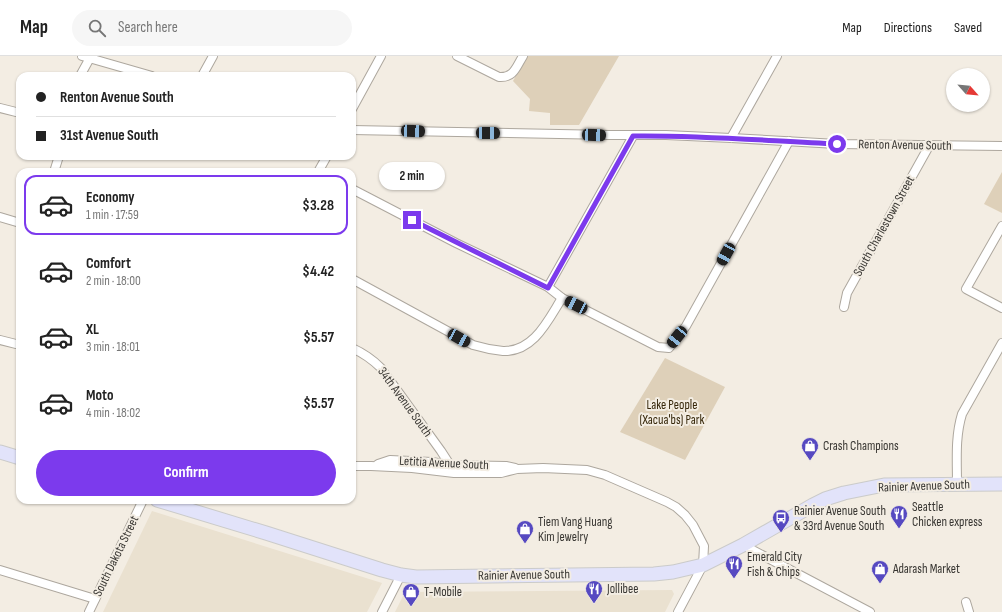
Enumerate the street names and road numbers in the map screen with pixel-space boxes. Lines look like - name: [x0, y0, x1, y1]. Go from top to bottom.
- street label: Renton Avenue South: [858, 136, 952, 154]
- street label: South Charlestown Street: [850, 173, 918, 279]
- street label: 34th Avenue South: [374, 364, 436, 440]
- street label: Letitia Avenue South: [399, 453, 489, 473]
- street label: Rainier Avenue South: [878, 476, 970, 496]
- street label: South Dakota Street: [90, 513, 142, 599]
- street label: Rainier Avenue South: [478, 566, 570, 584]

